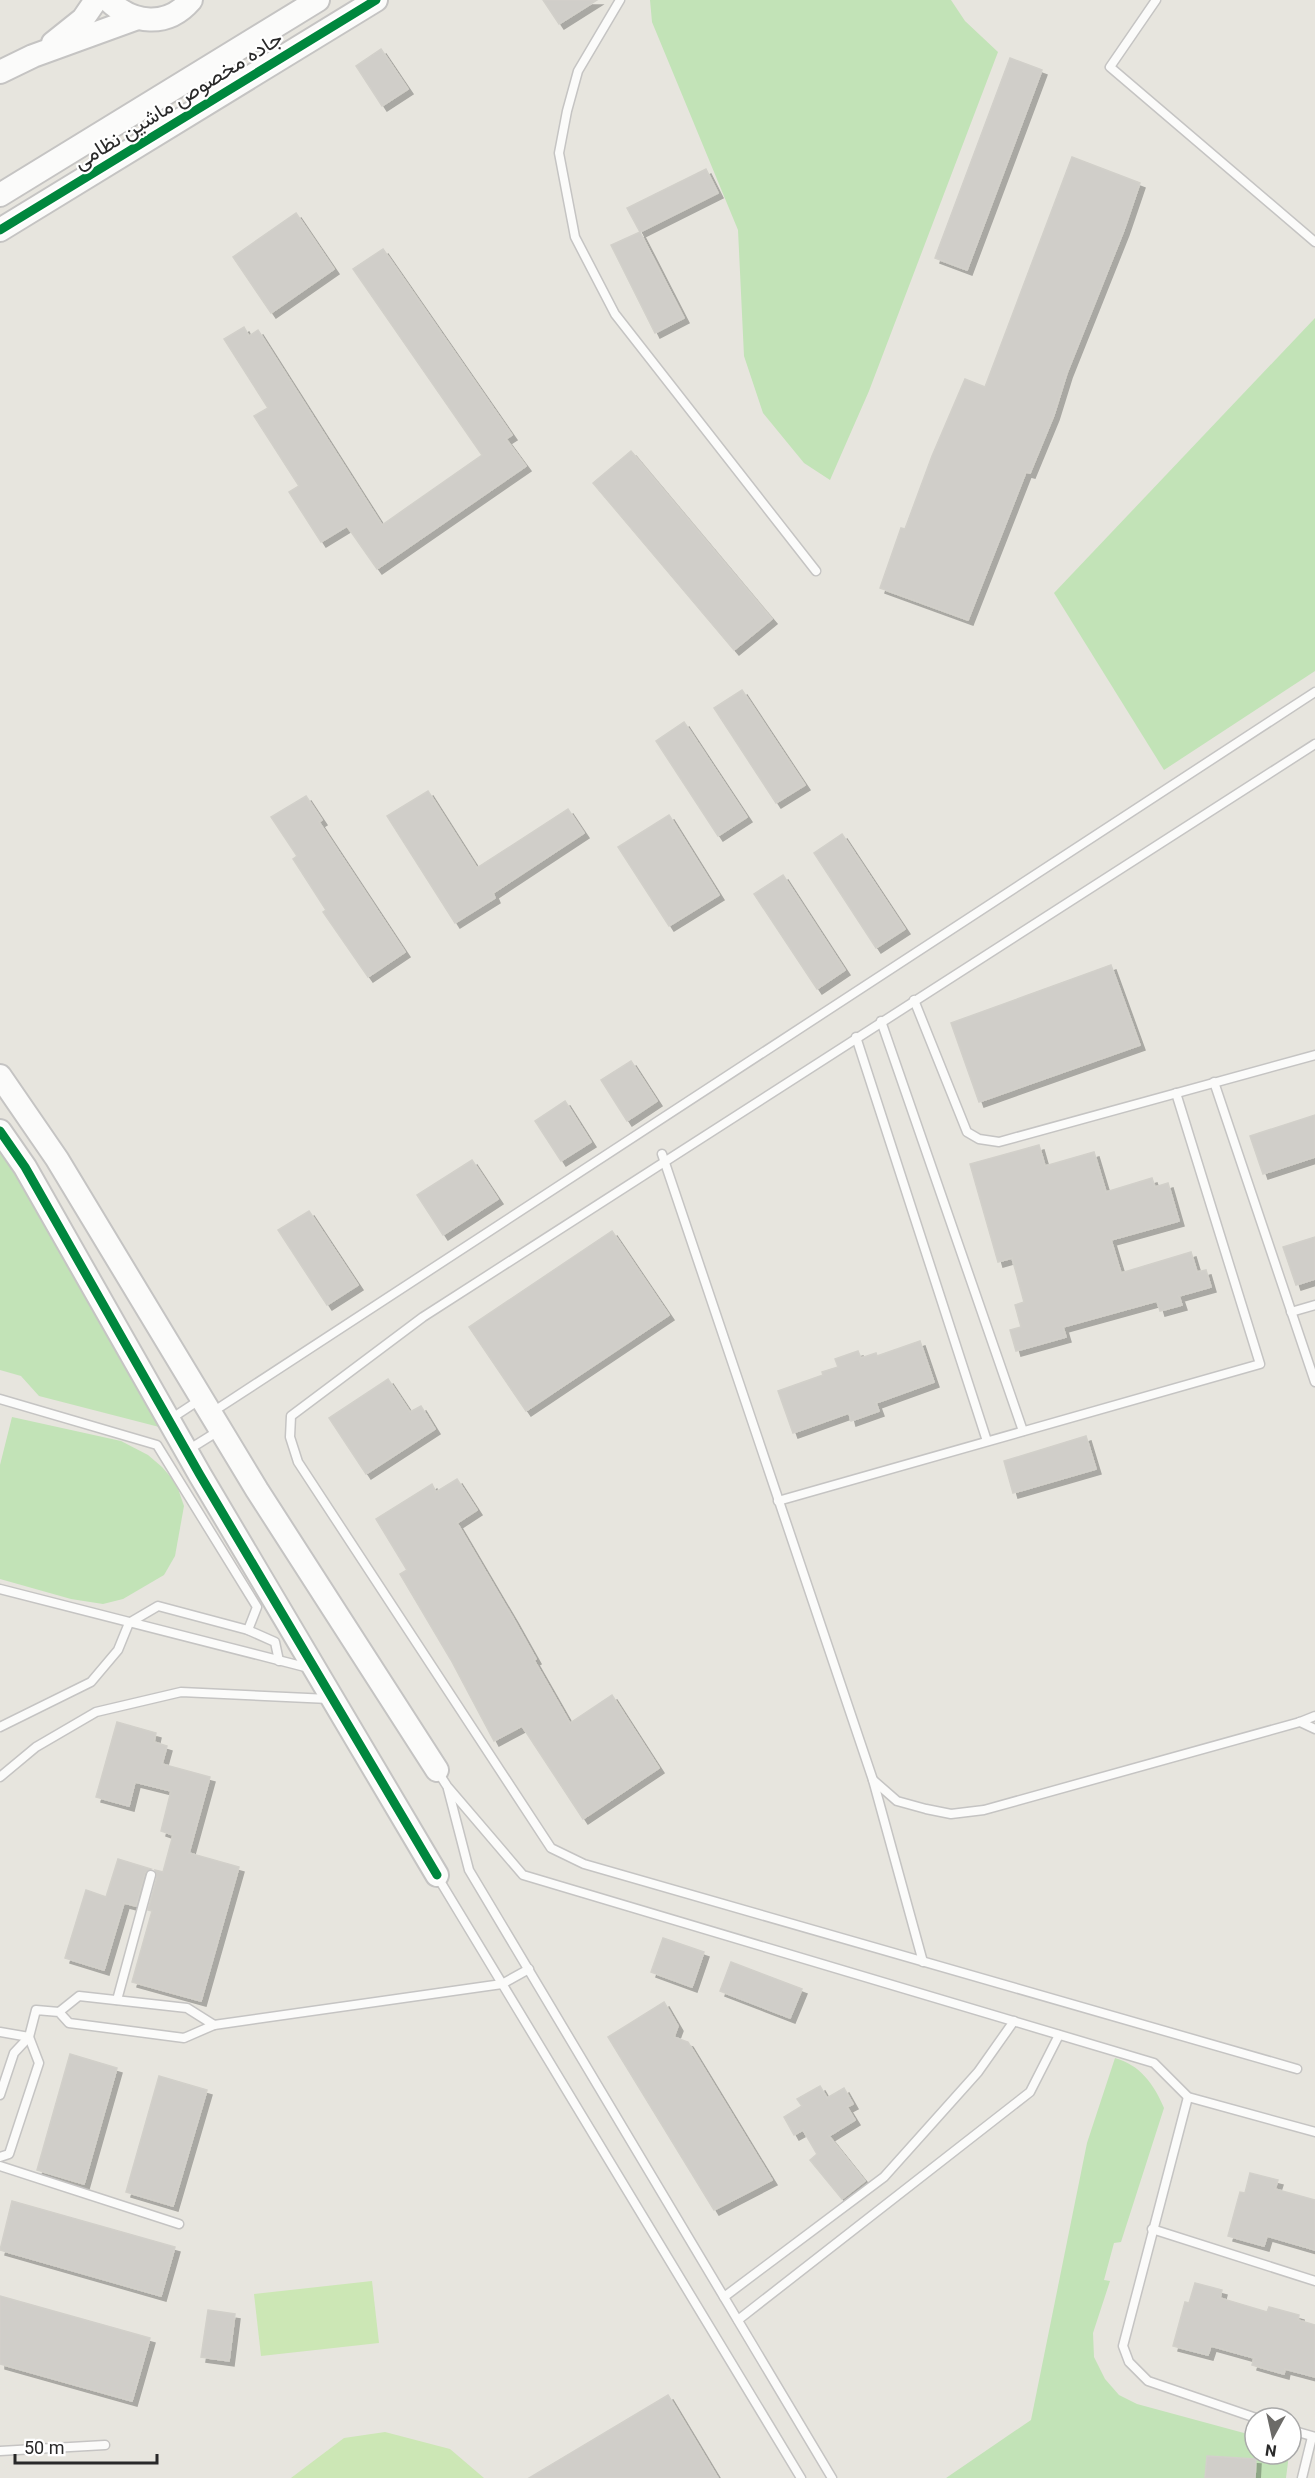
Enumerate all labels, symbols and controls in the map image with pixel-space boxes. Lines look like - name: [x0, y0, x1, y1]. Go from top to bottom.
- street label: جاده مخصوص ماشین نظامی: [69, 26, 287, 175]
- north arrow: [1243, 2406, 1303, 2466]
- scale bar: [15, 2427, 158, 2465]
- text: 50 m: [24, 2437, 64, 2458]
- text: N: [1264, 2440, 1278, 2461]

